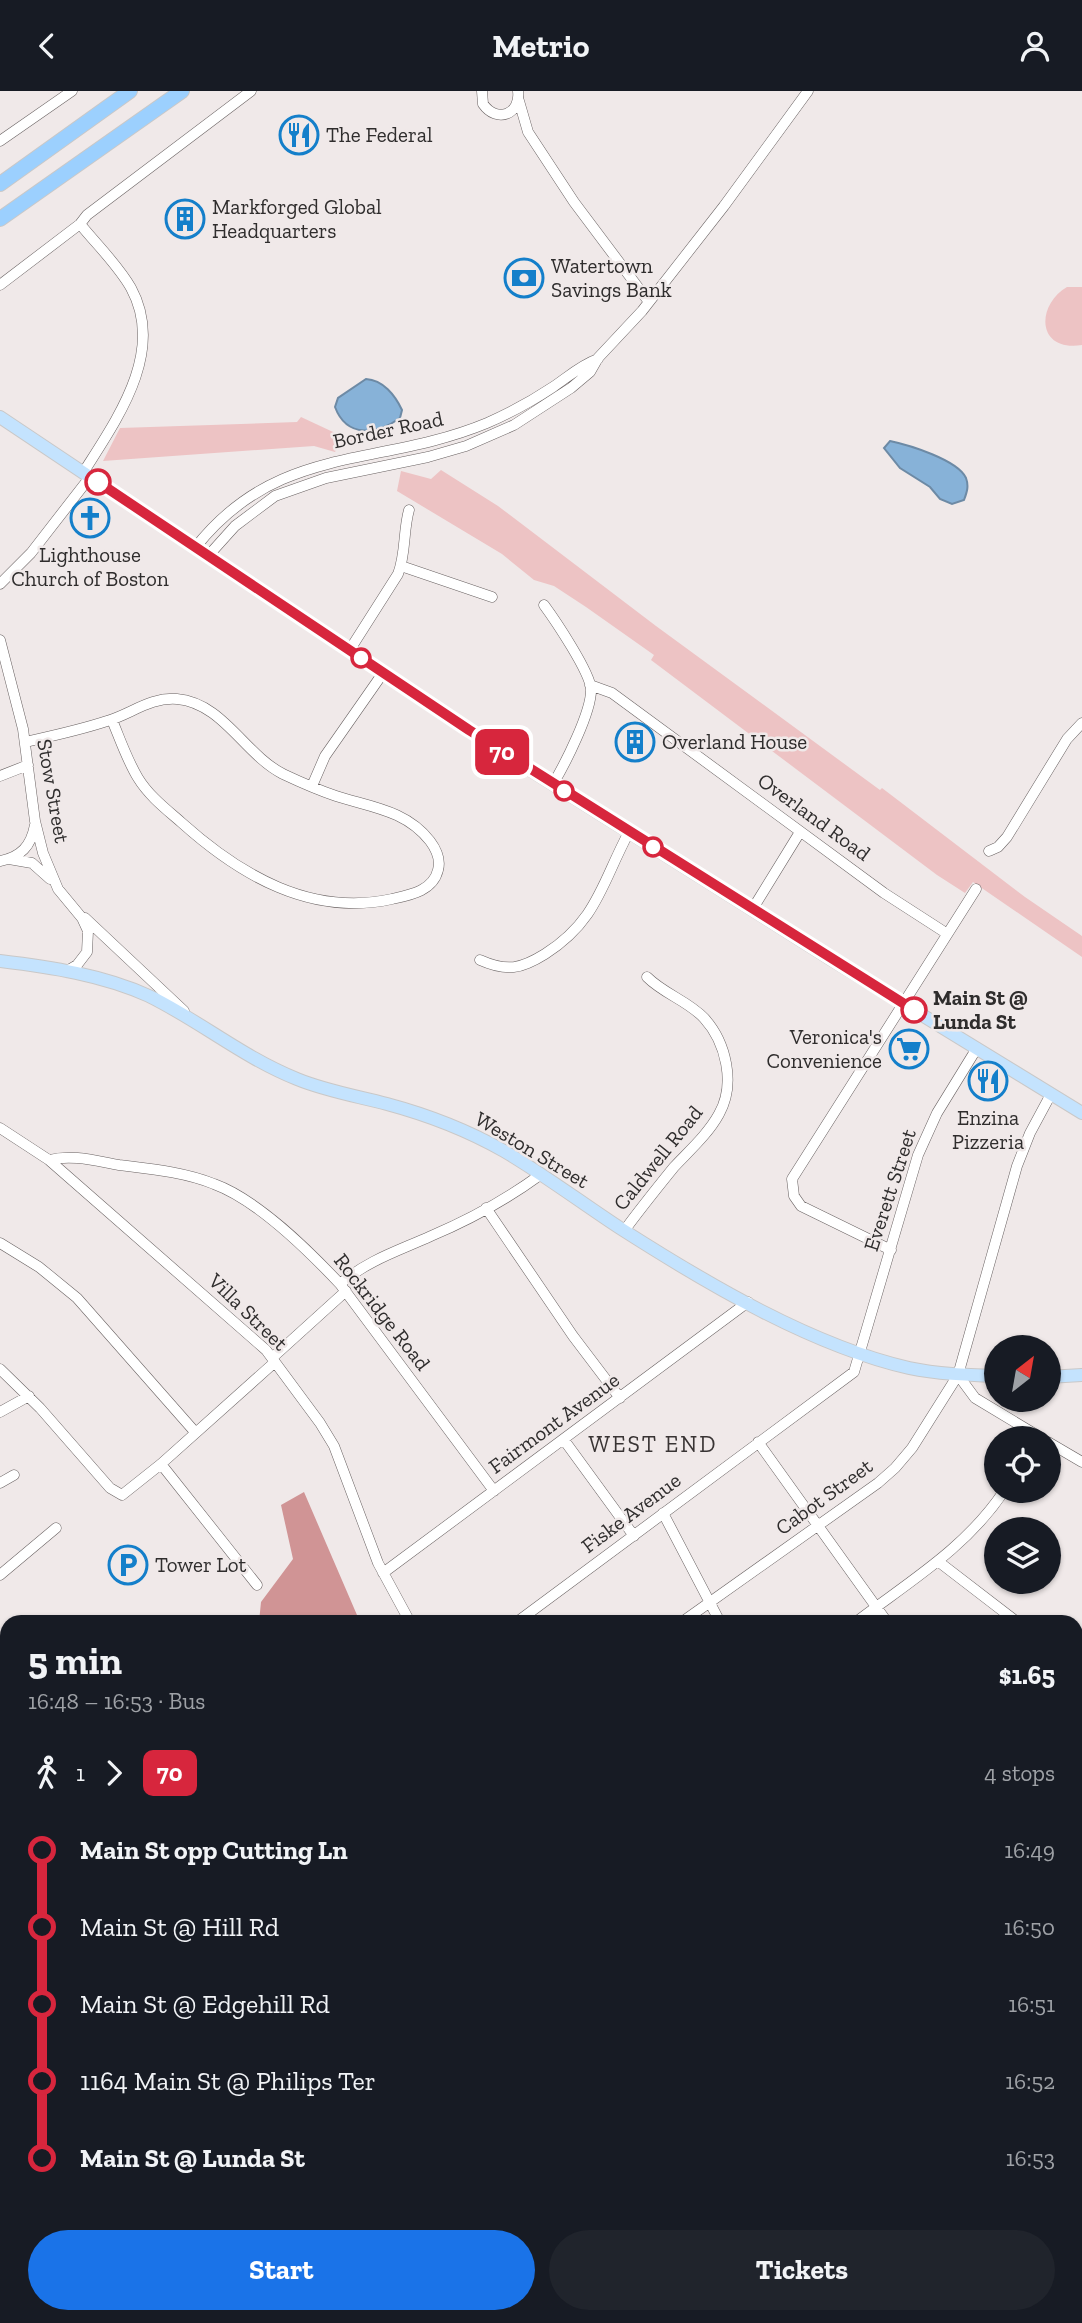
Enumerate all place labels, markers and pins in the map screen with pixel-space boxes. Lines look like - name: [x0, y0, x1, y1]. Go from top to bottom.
- restaurant icon: The Federal: [278, 114, 320, 156]
- place label: The Federal: [326, 122, 433, 147]
- place label: Markforged Global Headquarters: [212, 194, 382, 243]
- building icon: Markforged Global Headquarters: [164, 198, 206, 240]
- place label: Watertown Savings Bank: [551, 253, 672, 302]
- bank icon: Watertown Savings Bank: [503, 257, 545, 299]
- unlabelled marker: [85, 469, 111, 495]
- church icon: Lighthouse Church of Boston: [69, 497, 111, 539]
- place label: Lighthouse Church of Boston: [11, 542, 169, 591]
- unlabelled marker: [351, 648, 371, 668]
- building icon: Overland House: [614, 721, 656, 763]
- place label: Overland House: [662, 729, 807, 754]
- unlabelled marker: [554, 781, 574, 801]
- unlabelled marker: [643, 837, 663, 857]
- place label: Main St @ Lunda St: [933, 985, 1028, 1034]
- marker: Main St @ Lunda St: [901, 997, 927, 1023]
- place label: Veronica's Convenience: [767, 1024, 882, 1073]
- supermarket icon: Veronica's Convenience: [888, 1028, 930, 1070]
- restaurant icon: Enzina Pizzeria: [967, 1060, 1009, 1102]
- place label: Enzina Pizzeria: [952, 1105, 1024, 1154]
- parking icon: Tower Lot: [107, 1544, 149, 1586]
- place label: Tower Lot: [155, 1552, 246, 1577]

